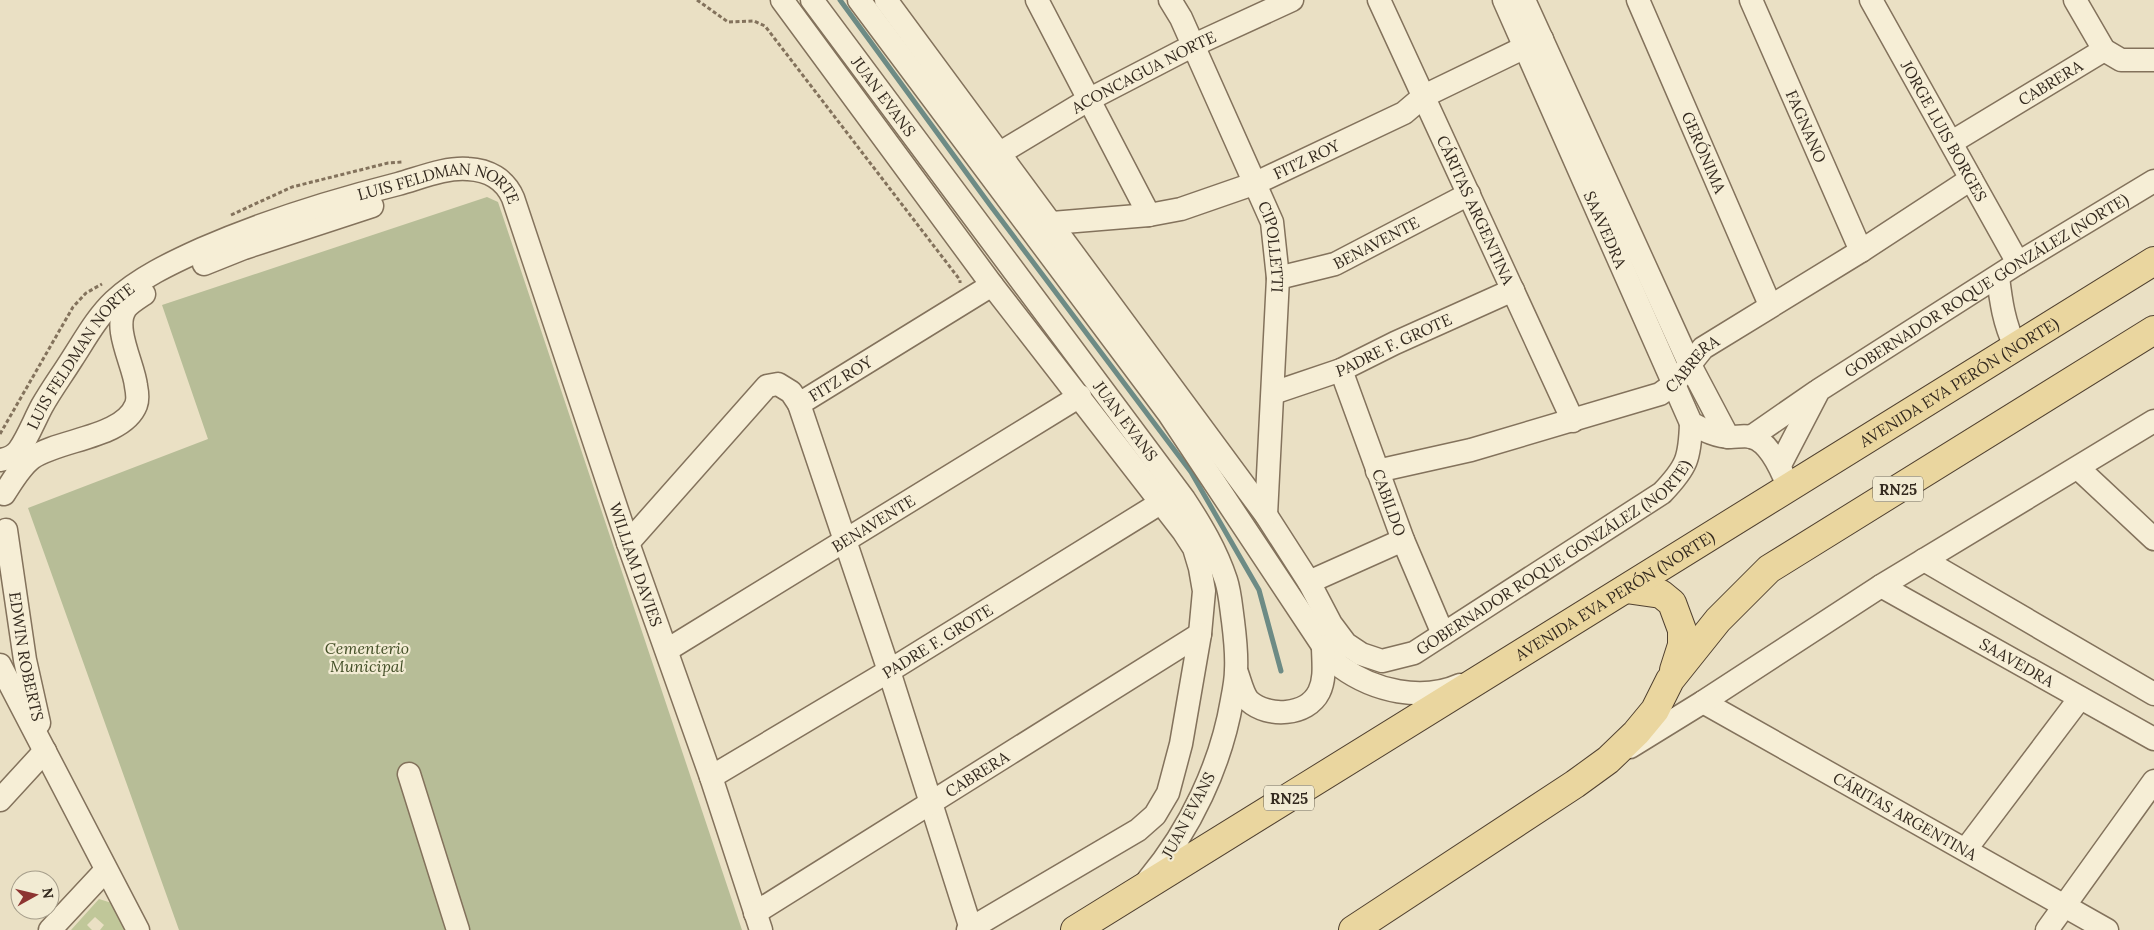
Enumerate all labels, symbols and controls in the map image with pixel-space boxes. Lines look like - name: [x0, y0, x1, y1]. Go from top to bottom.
- street label: ACONCAGUA NORTE: [1067, 26, 1219, 118]
- street label: JUAN EVANS: [847, 51, 920, 140]
- street label: CABRERA: [2015, 55, 2087, 110]
- street label: JORGE LUIS BORGES: [1896, 56, 1992, 205]
- street label: FAGNANO: [1782, 87, 1831, 166]
- street label: GERÓNIMA: [1677, 108, 1731, 197]
- street label: CÁRITAS ARGENTINA: [1433, 132, 1519, 288]
- street label: FITZ ROY: [1270, 135, 1344, 183]
- street label: LUIS FELDMAN NORTE: [355, 159, 524, 206]
- street label: SAAVEDRA: [1580, 188, 1632, 272]
- street label: GOBERNADOR ROQUE GONZÁLEZ (NORTE): [1840, 189, 2133, 381]
- street label: CIPOLLETTI: [1254, 198, 1288, 293]
- street label: BENAVENTE: [1330, 212, 1422, 273]
- street label: LUIS FELDMAN NORTE: [22, 278, 138, 433]
- street label: PADRE F. GROTE: [1333, 309, 1455, 381]
- street label: AVENIDA EVA PERÓN (NORTE): [1855, 313, 2063, 452]
- street label: CABRERA: [1661, 330, 1724, 397]
- street label: FITZ ROY: [805, 351, 876, 406]
- street label: JUAN EVANS: [1089, 376, 1162, 465]
- street label: GOBERNADOR ROQUE GONZÁLEZ (NORTE): [1412, 456, 1696, 659]
- street label: CABILDO: [1368, 466, 1411, 539]
- road number: RN25: [1873, 476, 1923, 502]
- street label: BENAVENTE: [828, 490, 919, 556]
- street label: WILLIAM DAVIES: [605, 500, 667, 629]
- street label: AVENIDA EVA PERÓN (NORTE): [1511, 526, 1719, 665]
- street label: EDWIN ROBERTS: [5, 590, 48, 723]
- street label: PADRE F. GROTE: [879, 599, 996, 683]
- street label: SAAVEDRA: [1976, 633, 2059, 692]
- park label: Cementerio Municipal: [325, 638, 409, 676]
- street label: CABRERA: [941, 746, 1014, 801]
- street label: JUAN EVANS: [1156, 768, 1219, 863]
- street label: CÁRITAS ARGENTINA: [1830, 768, 1981, 865]
- road number: RN25: [1264, 786, 1314, 810]
- north arrow: [10, 870, 60, 920]
- text: N: [38, 887, 58, 900]

